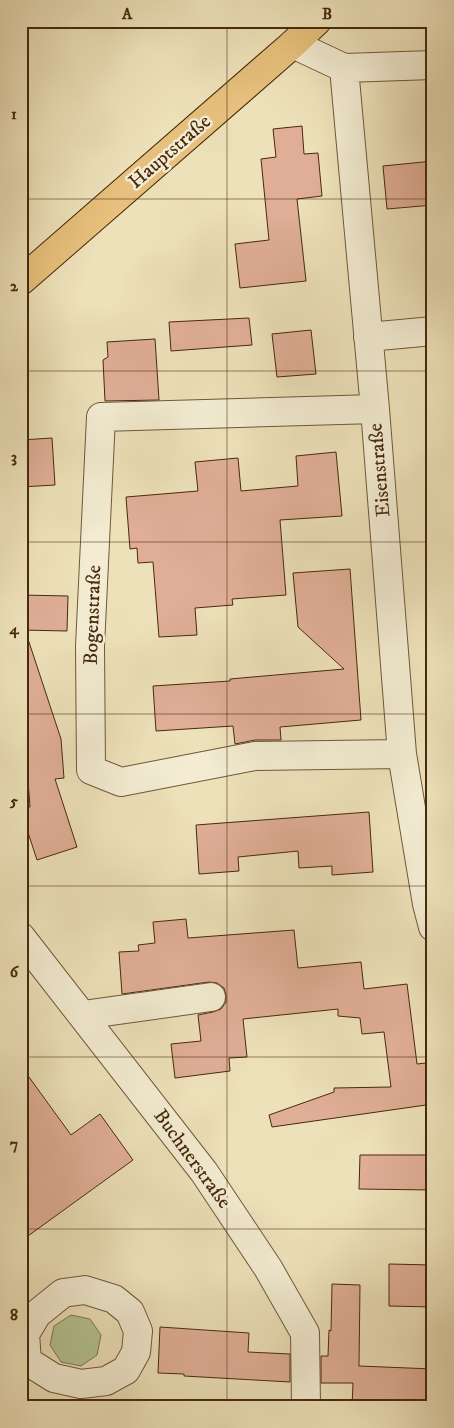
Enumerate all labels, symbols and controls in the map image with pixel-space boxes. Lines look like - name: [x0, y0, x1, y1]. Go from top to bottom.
- text: A: [121, 4, 133, 24]
- text: B: [322, 4, 332, 24]
- text: 1: [11, 104, 17, 124]
- street label: Hauptstraße: [124, 110, 216, 194]
- text: 2: [10, 276, 19, 296]
- street label: Eisenstraße: [363, 422, 397, 518]
- text: 3: [11, 447, 17, 467]
- street label: Bogenstraße: [79, 564, 107, 666]
- text: 4: [8, 619, 19, 639]
- text: 5: [9, 791, 18, 811]
- text: 6: [10, 962, 20, 982]
- street label: Buchnerstraße: [148, 1104, 236, 1214]
- text: 7: [10, 1134, 18, 1154]
- text: 8: [10, 1305, 18, 1325]

